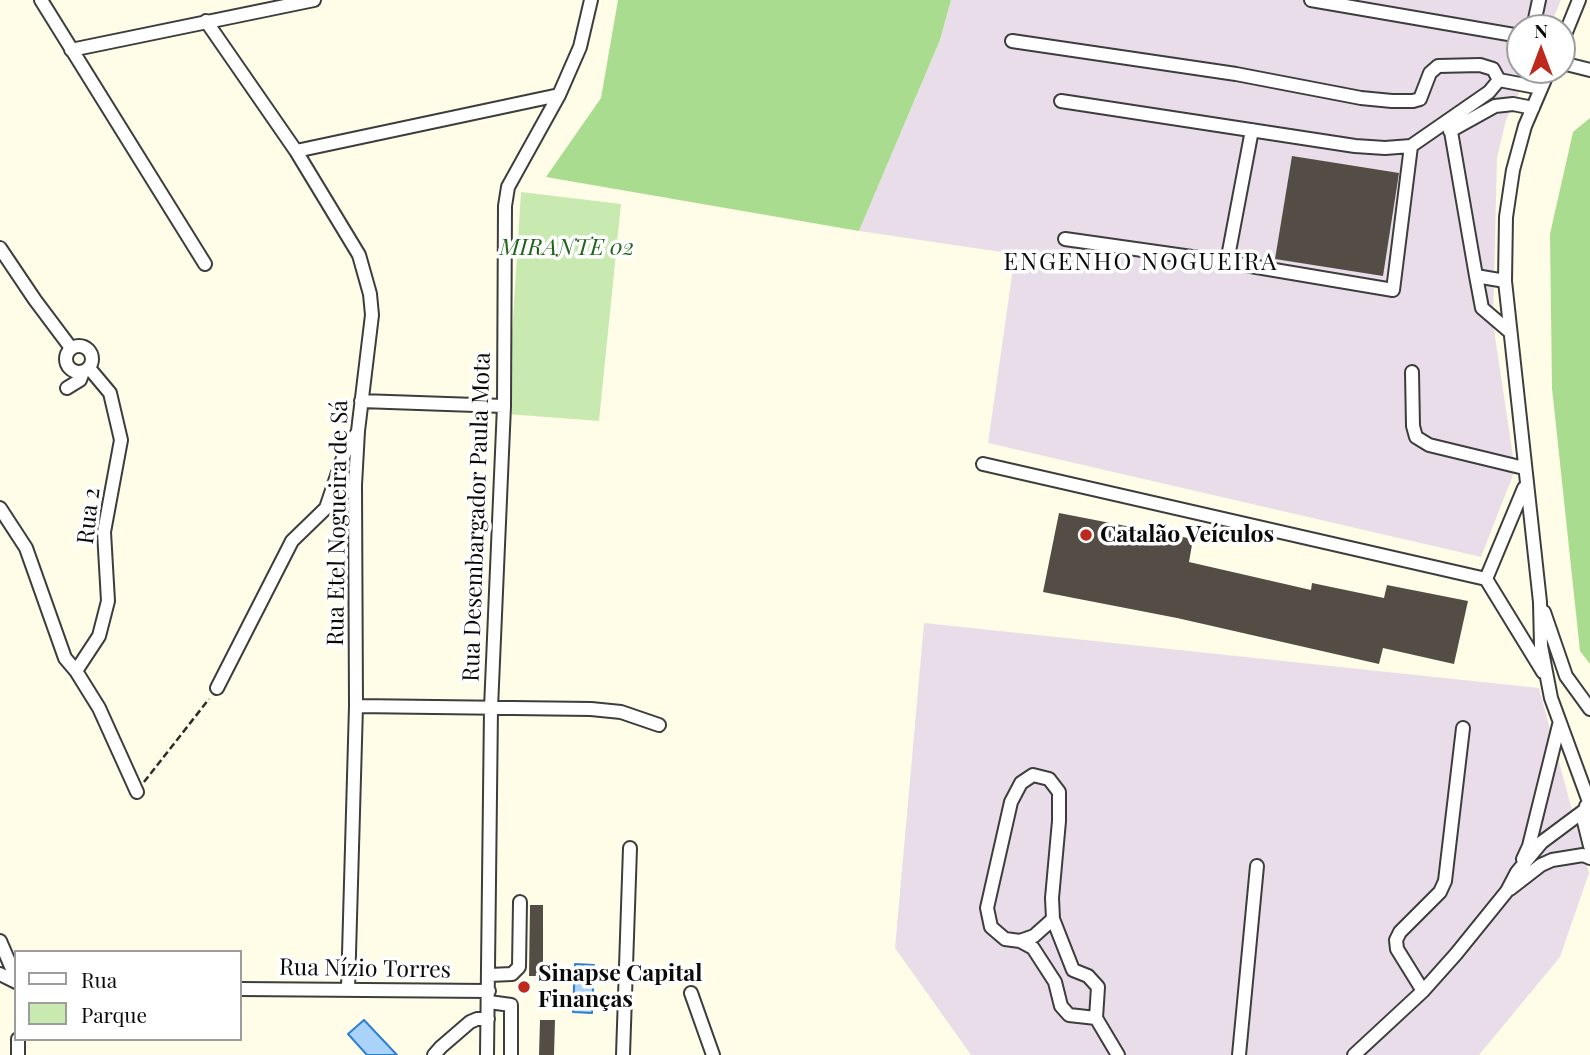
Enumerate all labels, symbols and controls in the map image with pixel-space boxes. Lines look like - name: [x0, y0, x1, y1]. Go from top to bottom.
- north arrow: [1506, 14, 1576, 84]
- text: N: [1534, 17, 1548, 43]
- park label: MIRANTE 02: [500, 234, 634, 262]
- district label: ENGENHO NOGUEIRA: [1006, 249, 1276, 277]
- street label: Rua Desembargador Paula Mota: [457, 352, 497, 682]
- street label: Rua Etel Nogueira de Sá: [322, 400, 354, 646]
- street label: Rua 2: [72, 486, 106, 546]
- place label: Catalão Veículos: [1100, 521, 1274, 549]
- marker: Catalão Veículos: [1078, 527, 1094, 543]
- legend: [14, 950, 242, 1041]
- street label: Rua Nízio Torres: [279, 954, 451, 984]
- place label: Sinapse Capital Finanças: [538, 960, 702, 1014]
- text: Rua: [81, 965, 117, 993]
- marker: Sinapse Capital Finanças: [516, 979, 532, 995]
- text: Parque: [81, 1000, 147, 1028]

